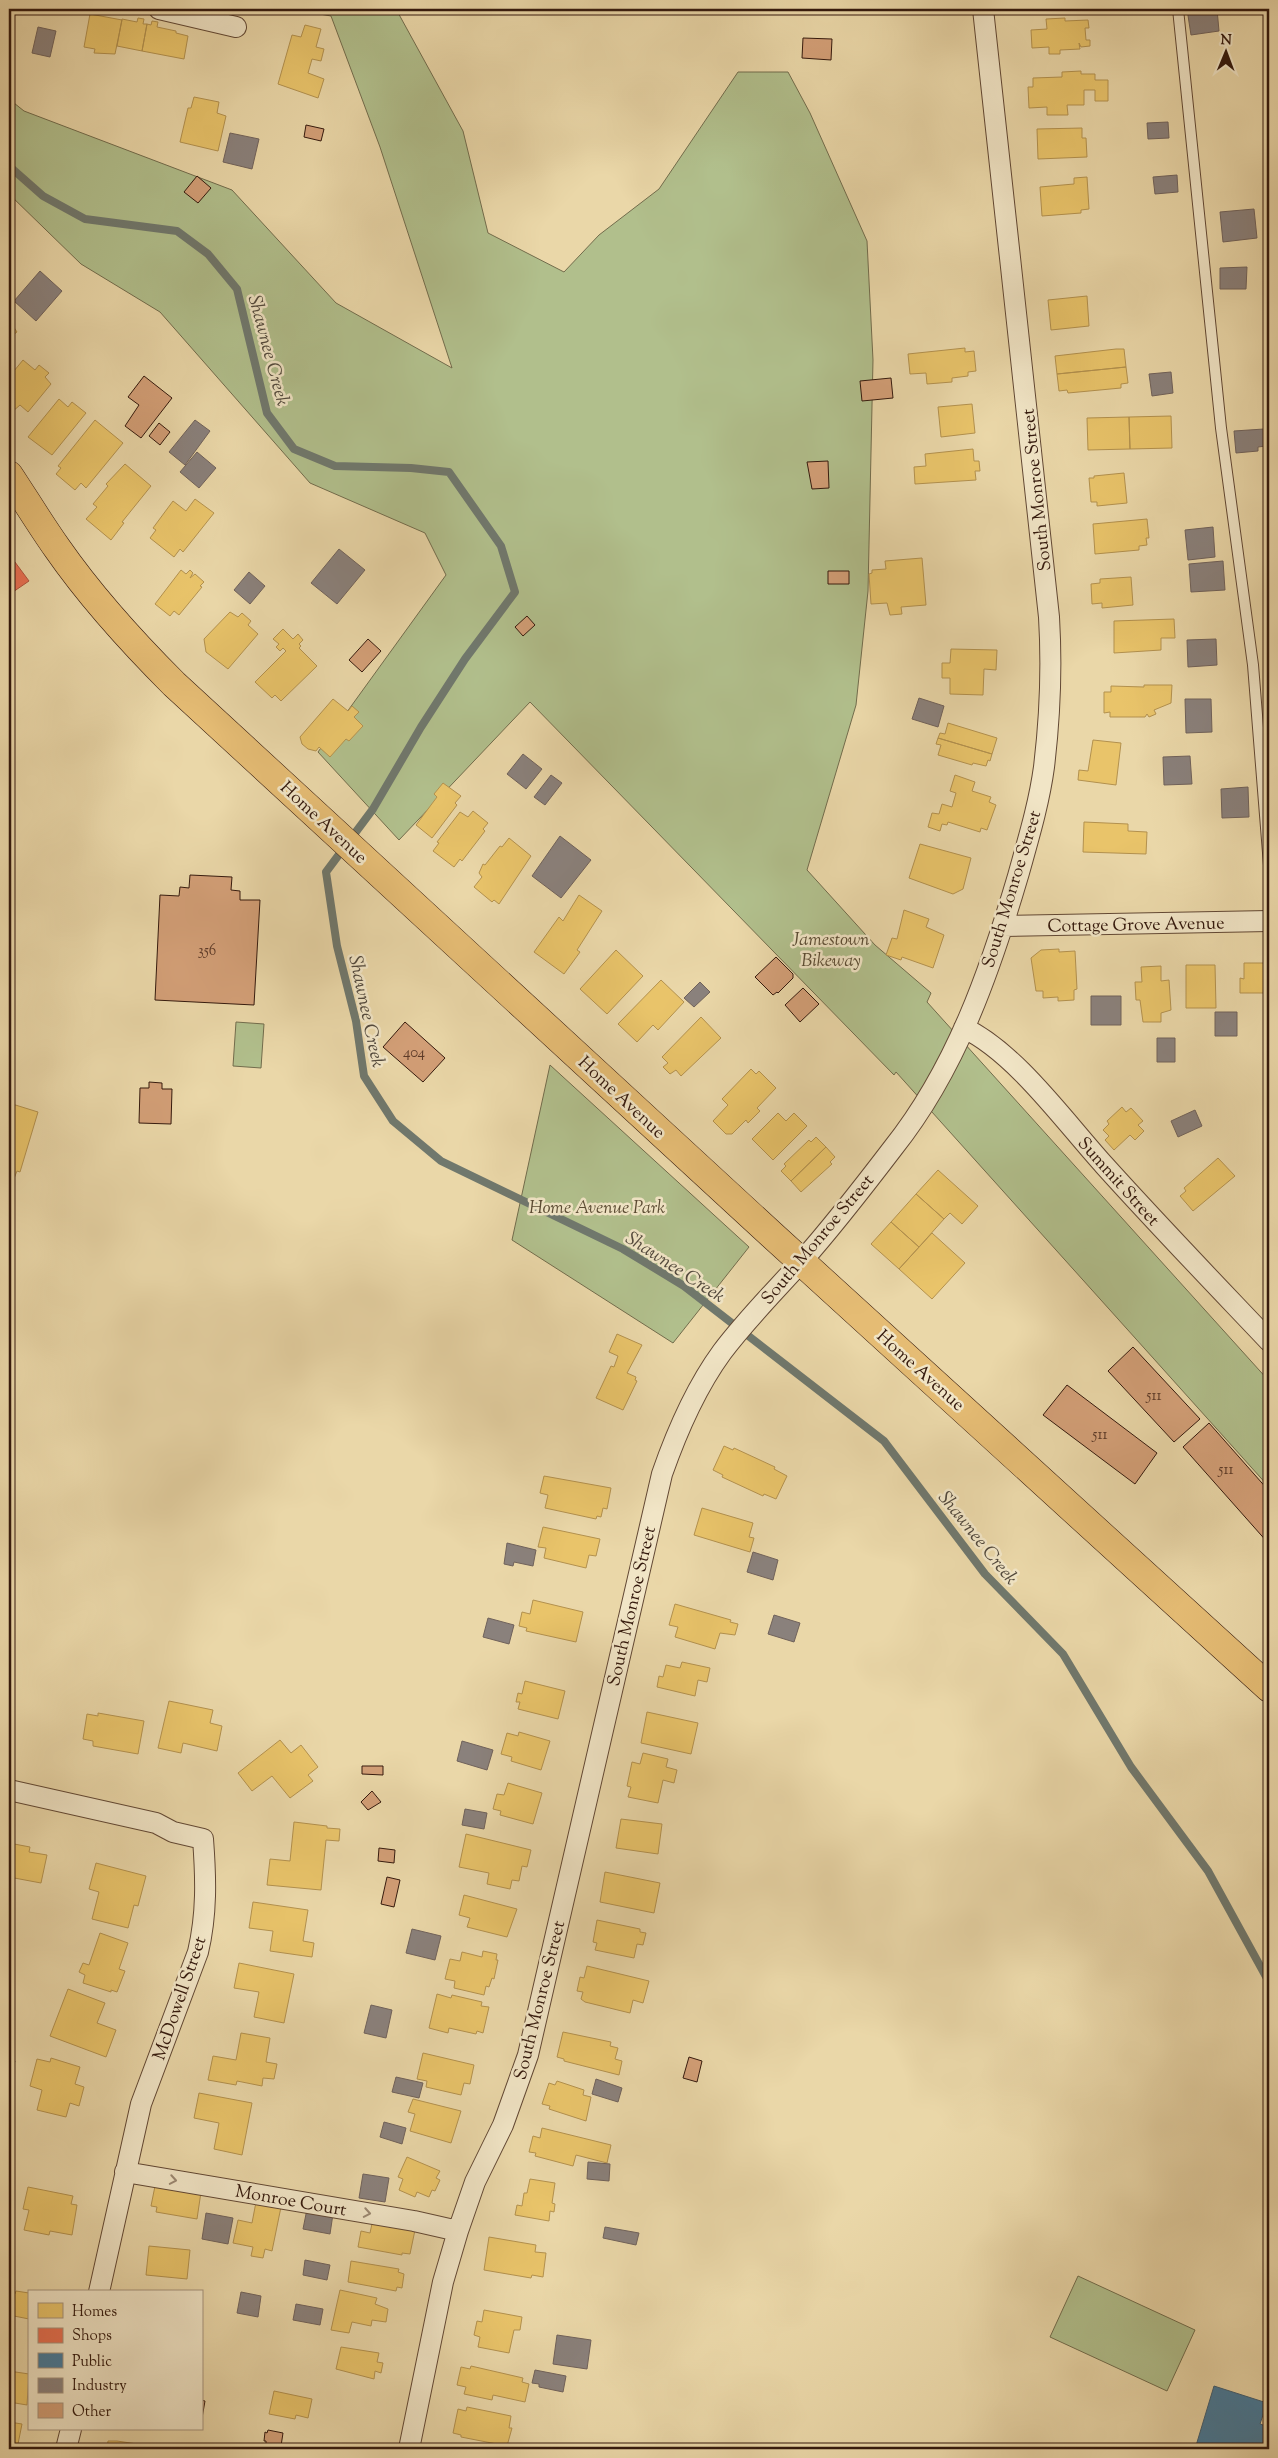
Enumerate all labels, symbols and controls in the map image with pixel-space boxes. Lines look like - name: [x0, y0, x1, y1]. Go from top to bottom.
- north arrow: [1200, 28, 1250, 78]
- text: N: [1220, 31, 1232, 51]
- water label: Shawnee Creek: [240, 292, 295, 409]
- street label: South Monroe Street: [1017, 407, 1059, 572]
- street label: Home Avenue: [273, 776, 372, 871]
- street label: South Monroe Street: [977, 808, 1049, 972]
- street label: Cottage Grove Avenue: [1047, 911, 1225, 941]
- park label: Jamestown Bikeway: [791, 928, 870, 975]
- house number: 356: [198, 941, 216, 962]
- water label: Shawnee Creek: [341, 953, 391, 1070]
- house number: 404: [403, 1043, 426, 1064]
- street label: Home Avenue: [571, 1051, 670, 1146]
- street label: Summit Street: [1070, 1132, 1165, 1233]
- street label: South Monroe Street: [756, 1169, 881, 1311]
- park label: Home Avenue Park: [529, 1196, 665, 1222]
- water label: Shawnee Creek: [620, 1226, 730, 1311]
- street label: Home Avenue: [870, 1325, 970, 1418]
- house number: 511: [1145, 1386, 1162, 1407]
- house number: 511: [1091, 1425, 1108, 1446]
- house number: 511: [1217, 1460, 1234, 1481]
- water label: Shawnee Creek: [931, 1486, 1024, 1592]
- street label: South Monroe Street: [602, 1524, 664, 1689]
- street label: South Monroe Street: [509, 1918, 573, 2083]
- street label: McDowell Street: [148, 1933, 214, 2064]
- one-way arrow: [168, 2175, 177, 2185]
- street label: Monroe Court: [233, 2179, 348, 2225]
- one-way arrow: [363, 2208, 372, 2218]
- legend: [28, 2290, 202, 2430]
- text: Homes: [72, 2302, 117, 2323]
- text: Shops: [72, 2326, 112, 2347]
- text: Public: [72, 2352, 112, 2373]
- text: Industry: [72, 2376, 127, 2397]
- text: Other: [72, 2402, 112, 2423]

